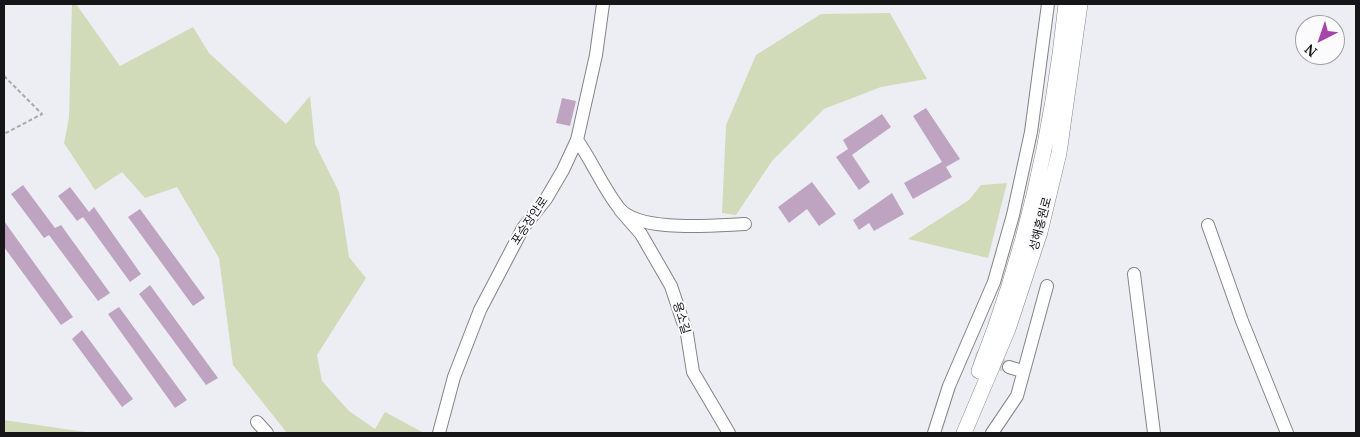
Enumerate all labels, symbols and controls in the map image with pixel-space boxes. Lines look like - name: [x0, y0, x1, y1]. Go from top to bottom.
- north arrow: [1295, 15, 1345, 65]
- text: N: [1300, 40, 1321, 62]
- street label: 포승장안로: [509, 194, 551, 248]
- street label: 성해홍원로: [1027, 195, 1055, 253]
- street label: 용소길: [669, 300, 693, 336]

